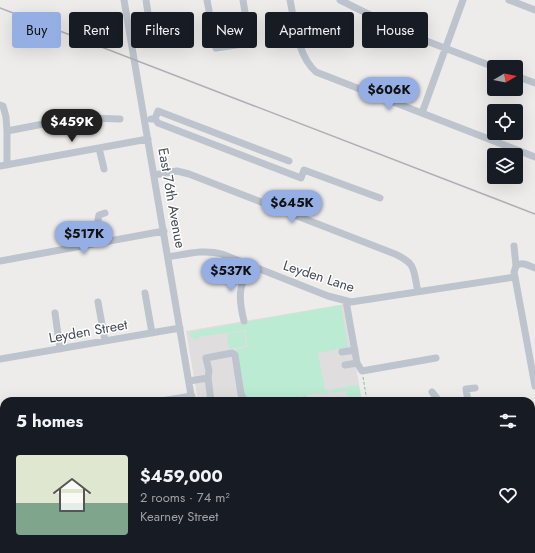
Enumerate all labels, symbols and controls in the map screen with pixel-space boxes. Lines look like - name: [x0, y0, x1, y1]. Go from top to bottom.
- chip: Buy: [12, 12, 61, 48]
- chip: Rent: [69, 12, 123, 48]
- chip: Filters: [131, 12, 194, 48]
- chip: New: [202, 12, 257, 48]
- chip: Apartment: [265, 12, 354, 48]
- chip: House: [362, 12, 428, 48]
- north arrow: [487, 60, 523, 96]
- map controls: [487, 60, 523, 184]
- pin: $606K: [361, 77, 417, 111]
- text: $606K: [367, 80, 411, 99]
- button: locate: [487, 104, 523, 140]
- pin: $459K: [44, 109, 100, 143]
- text: $459K: [50, 112, 94, 131]
- street label: East 76th Avenue: [153, 146, 191, 250]
- button: layers: [487, 148, 523, 184]
- pin: $645K: [264, 190, 320, 224]
- text: $645K: [270, 193, 314, 212]
- pin: $517K: [56, 221, 112, 255]
- text: $517K: [64, 224, 104, 243]
- street label: Leyden Lane: [281, 255, 357, 297]
- pin: $537K: [203, 258, 259, 292]
- text: $537K: [210, 261, 252, 280]
- street label: Leyden Street: [47, 314, 130, 348]
- text: 5 homes: [16, 409, 83, 433]
- icon: filters: [497, 410, 519, 432]
- text: $459,000: [140, 464, 223, 488]
- icon: home: [48, 471, 96, 519]
- icon: heart: [497, 484, 519, 506]
- text: 2 rooms · 74 m²: [140, 488, 230, 507]
- text: Kearney Street: [140, 507, 218, 526]

